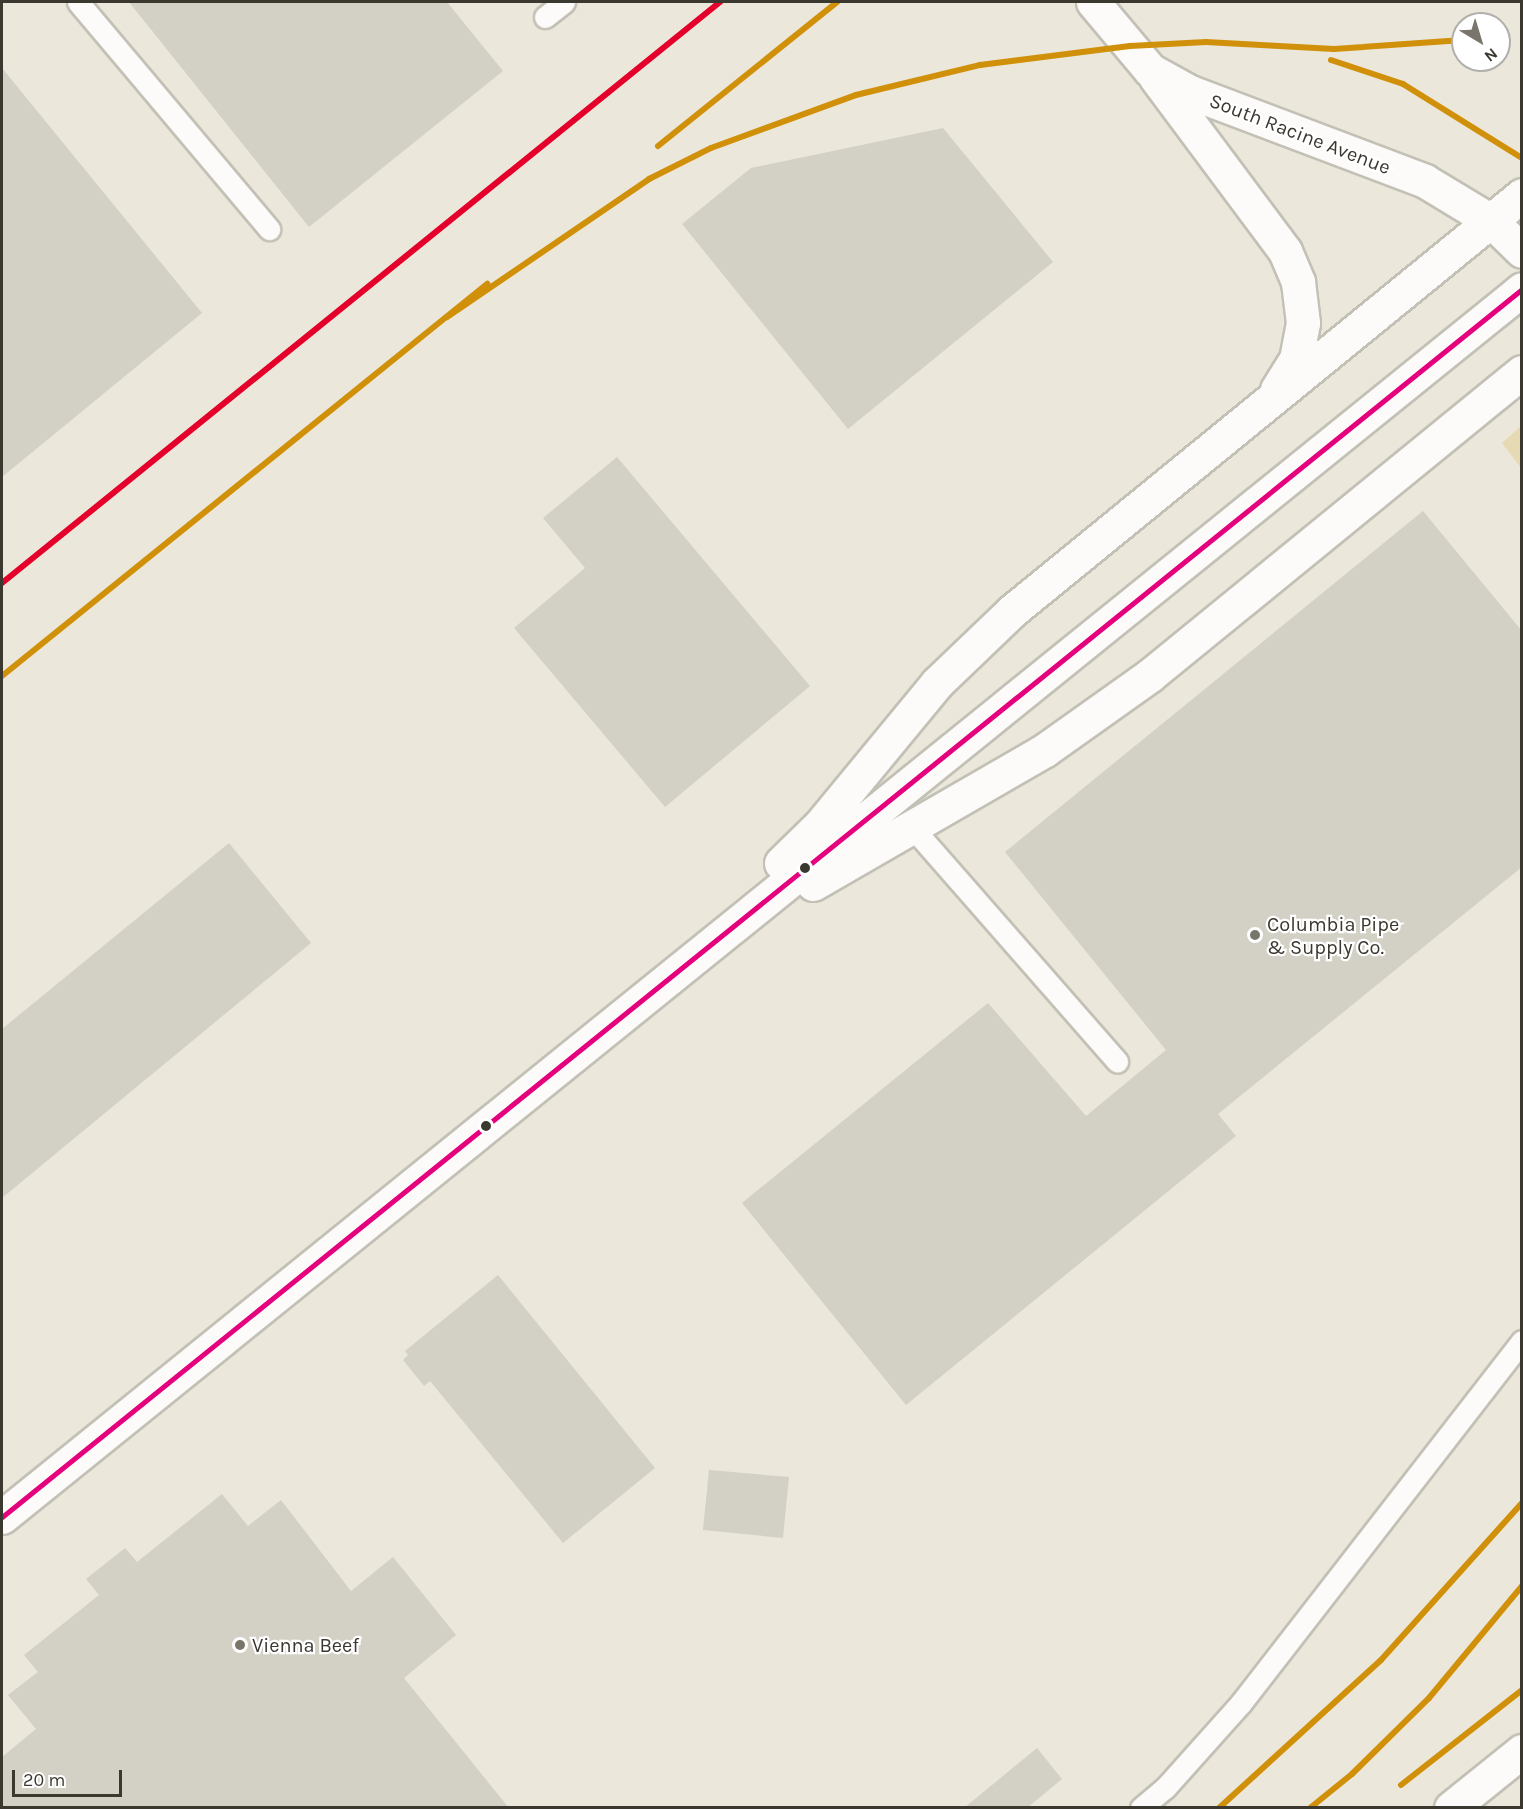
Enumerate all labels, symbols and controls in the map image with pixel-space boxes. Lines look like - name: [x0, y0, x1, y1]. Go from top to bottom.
- north arrow: [1451, 12, 1511, 72]
- text: N: [1481, 44, 1502, 66]
- street label: South Racine Avenue: [1206, 88, 1394, 180]
- unlabelled marker: [799, 862, 811, 874]
- place label: Columbia Pipe & Supply Co.: [1267, 912, 1399, 959]
- marker: Columbia Pipe & Supply Co.: [1248, 928, 1262, 942]
- unlabelled marker: [480, 1120, 492, 1132]
- place label: Vienna Beef: [252, 1633, 359, 1657]
- marker: Vienna Beef: [233, 1638, 247, 1652]
- scale bar: [15, 1758, 124, 1796]
- text: 20 m: [23, 1769, 65, 1791]

